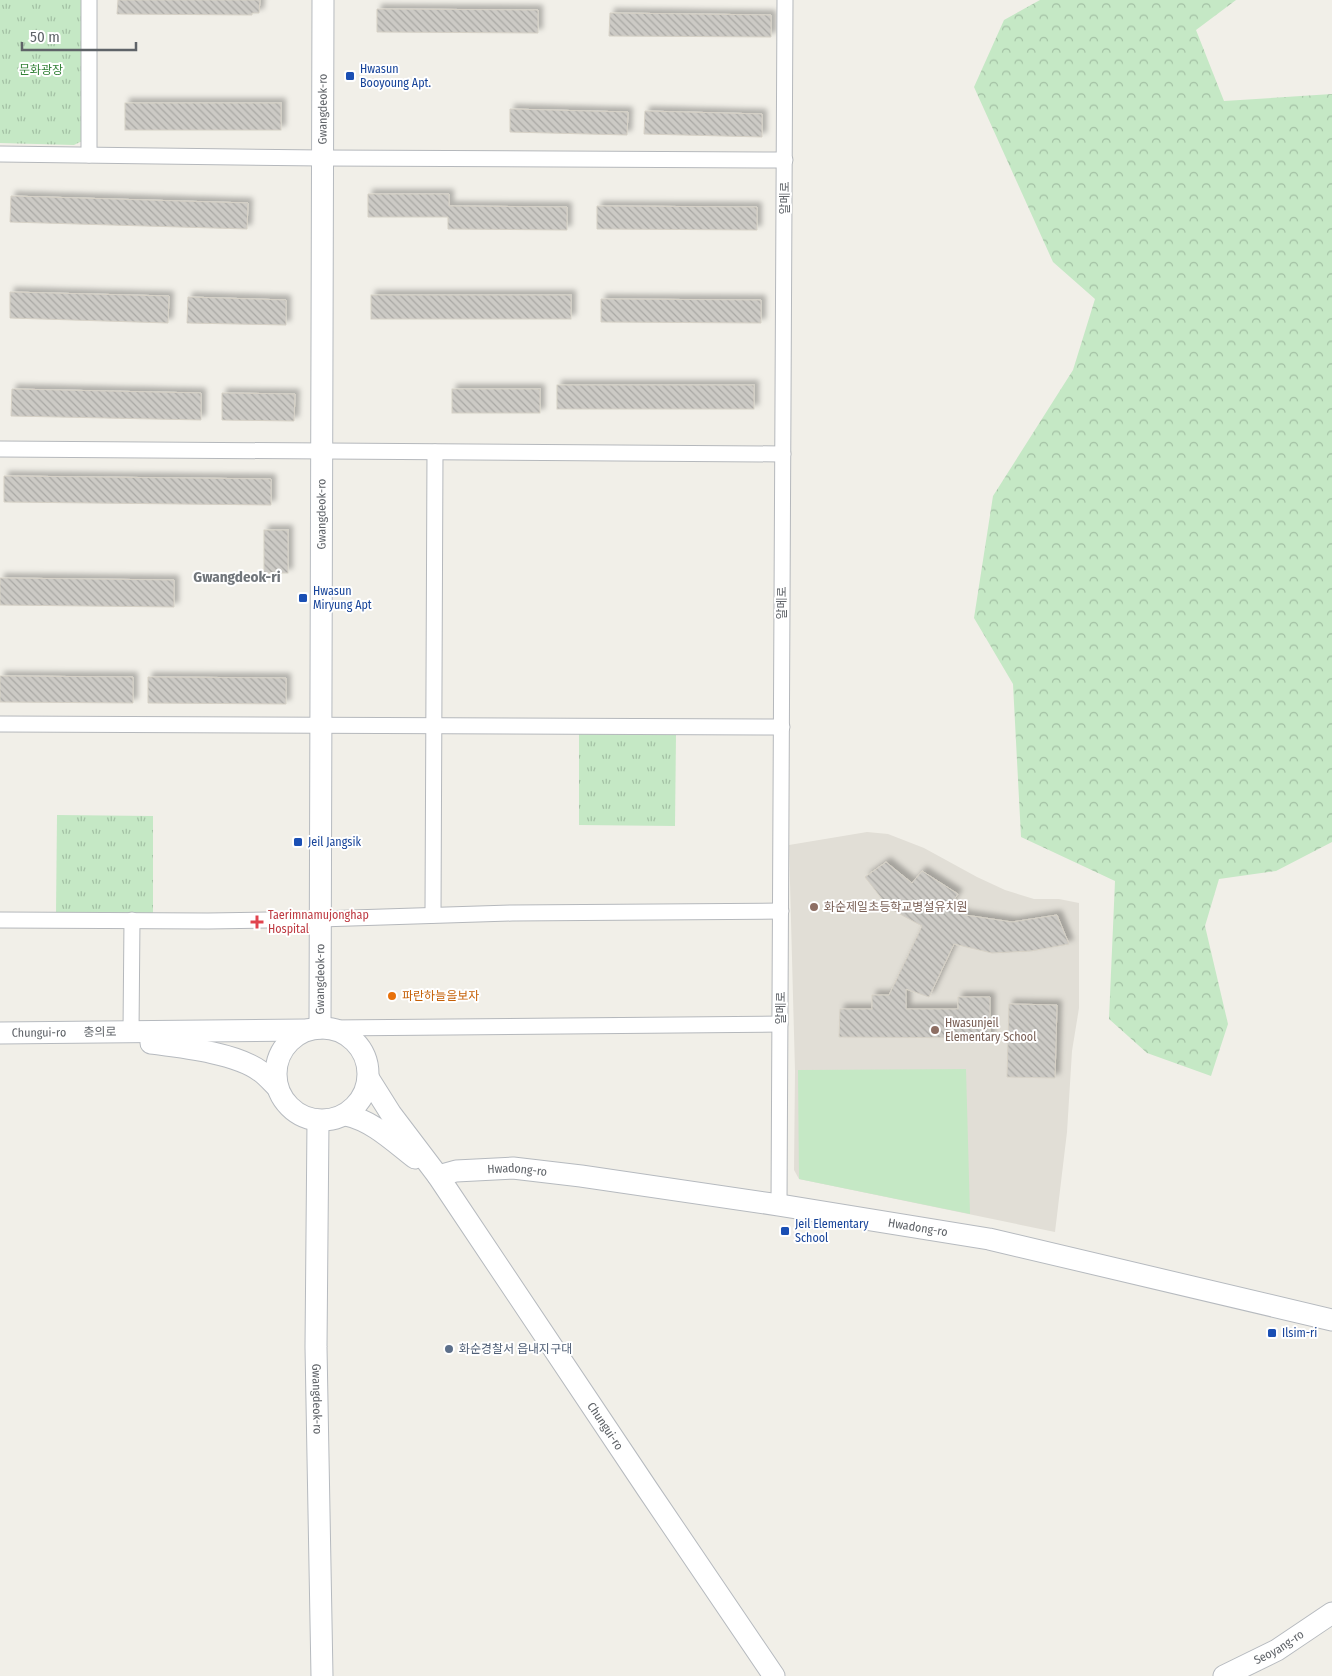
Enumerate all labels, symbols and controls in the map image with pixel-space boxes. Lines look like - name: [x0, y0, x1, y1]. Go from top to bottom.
- scale bar: [22, 20, 136, 52]
- text: 50 m: [30, 28, 60, 46]
- place label: Hwasun Booyoung Apt.: [360, 62, 431, 90]
- park label: 문화광장: [19, 63, 63, 77]
- marker: Hwasun Booyoung Apt.: [344, 70, 356, 82]
- street label: Gwangdeok-ro: [316, 74, 330, 144]
- street label: 알메로: [778, 181, 792, 215]
- street label: Gwangdeok-ro: [314, 479, 329, 549]
- district label: Gwangdeok-ri: [193, 568, 281, 586]
- place label: Hwasun Miryung Apt: [313, 584, 372, 612]
- street label: 알메로: [775, 586, 789, 620]
- marker: Hwasun Miryung Apt: [297, 592, 309, 604]
- place label: Jeil Jangsik: [308, 835, 361, 849]
- marker: Jeil Jangsik: [292, 836, 304, 848]
- place label: 화순제일초등학교병설유치원: [824, 900, 968, 914]
- marker: 화순제일초등학교병설유치원: [808, 901, 820, 913]
- place label: Taerimnamujonghap Hospital: [268, 908, 369, 936]
- marker: Taerimnamujonghap Hospital: [250, 915, 264, 929]
- street label: Gwangdeok-ro: [313, 944, 327, 1014]
- place label: 파란하늘을보자: [402, 989, 479, 1003]
- marker: 파란하늘을보자: [386, 990, 398, 1002]
- street label: 알메로: [774, 991, 788, 1025]
- place label: Hwasunjeil Elementary School: [945, 1016, 1036, 1044]
- marker: Hwasunjeil Elementary School: [929, 1024, 941, 1036]
- street label: Chungui-ro: [12, 1025, 66, 1040]
- street label: 충의로: [83, 1025, 117, 1039]
- street label: Hwadong-ro: [487, 1161, 548, 1179]
- street label: Hwadong-ro: [887, 1216, 949, 1239]
- place label: Jeil Elementary School: [795, 1217, 869, 1245]
- marker: Jeil Elementary School: [779, 1225, 791, 1237]
- place label: Ilsim-ri: [1282, 1326, 1317, 1340]
- marker: Ilsim-ri: [1266, 1327, 1278, 1339]
- place label: 화순경찰서 읍내지구대: [459, 1342, 572, 1356]
- marker: 화순경찰서 읍내지구대: [443, 1343, 455, 1355]
- street label: Gwangdeok-ro: [309, 1363, 325, 1434]
- street label: Chungui-ro: [584, 1400, 626, 1453]
- street label: Seoyang-ro: [1252, 1627, 1306, 1667]

